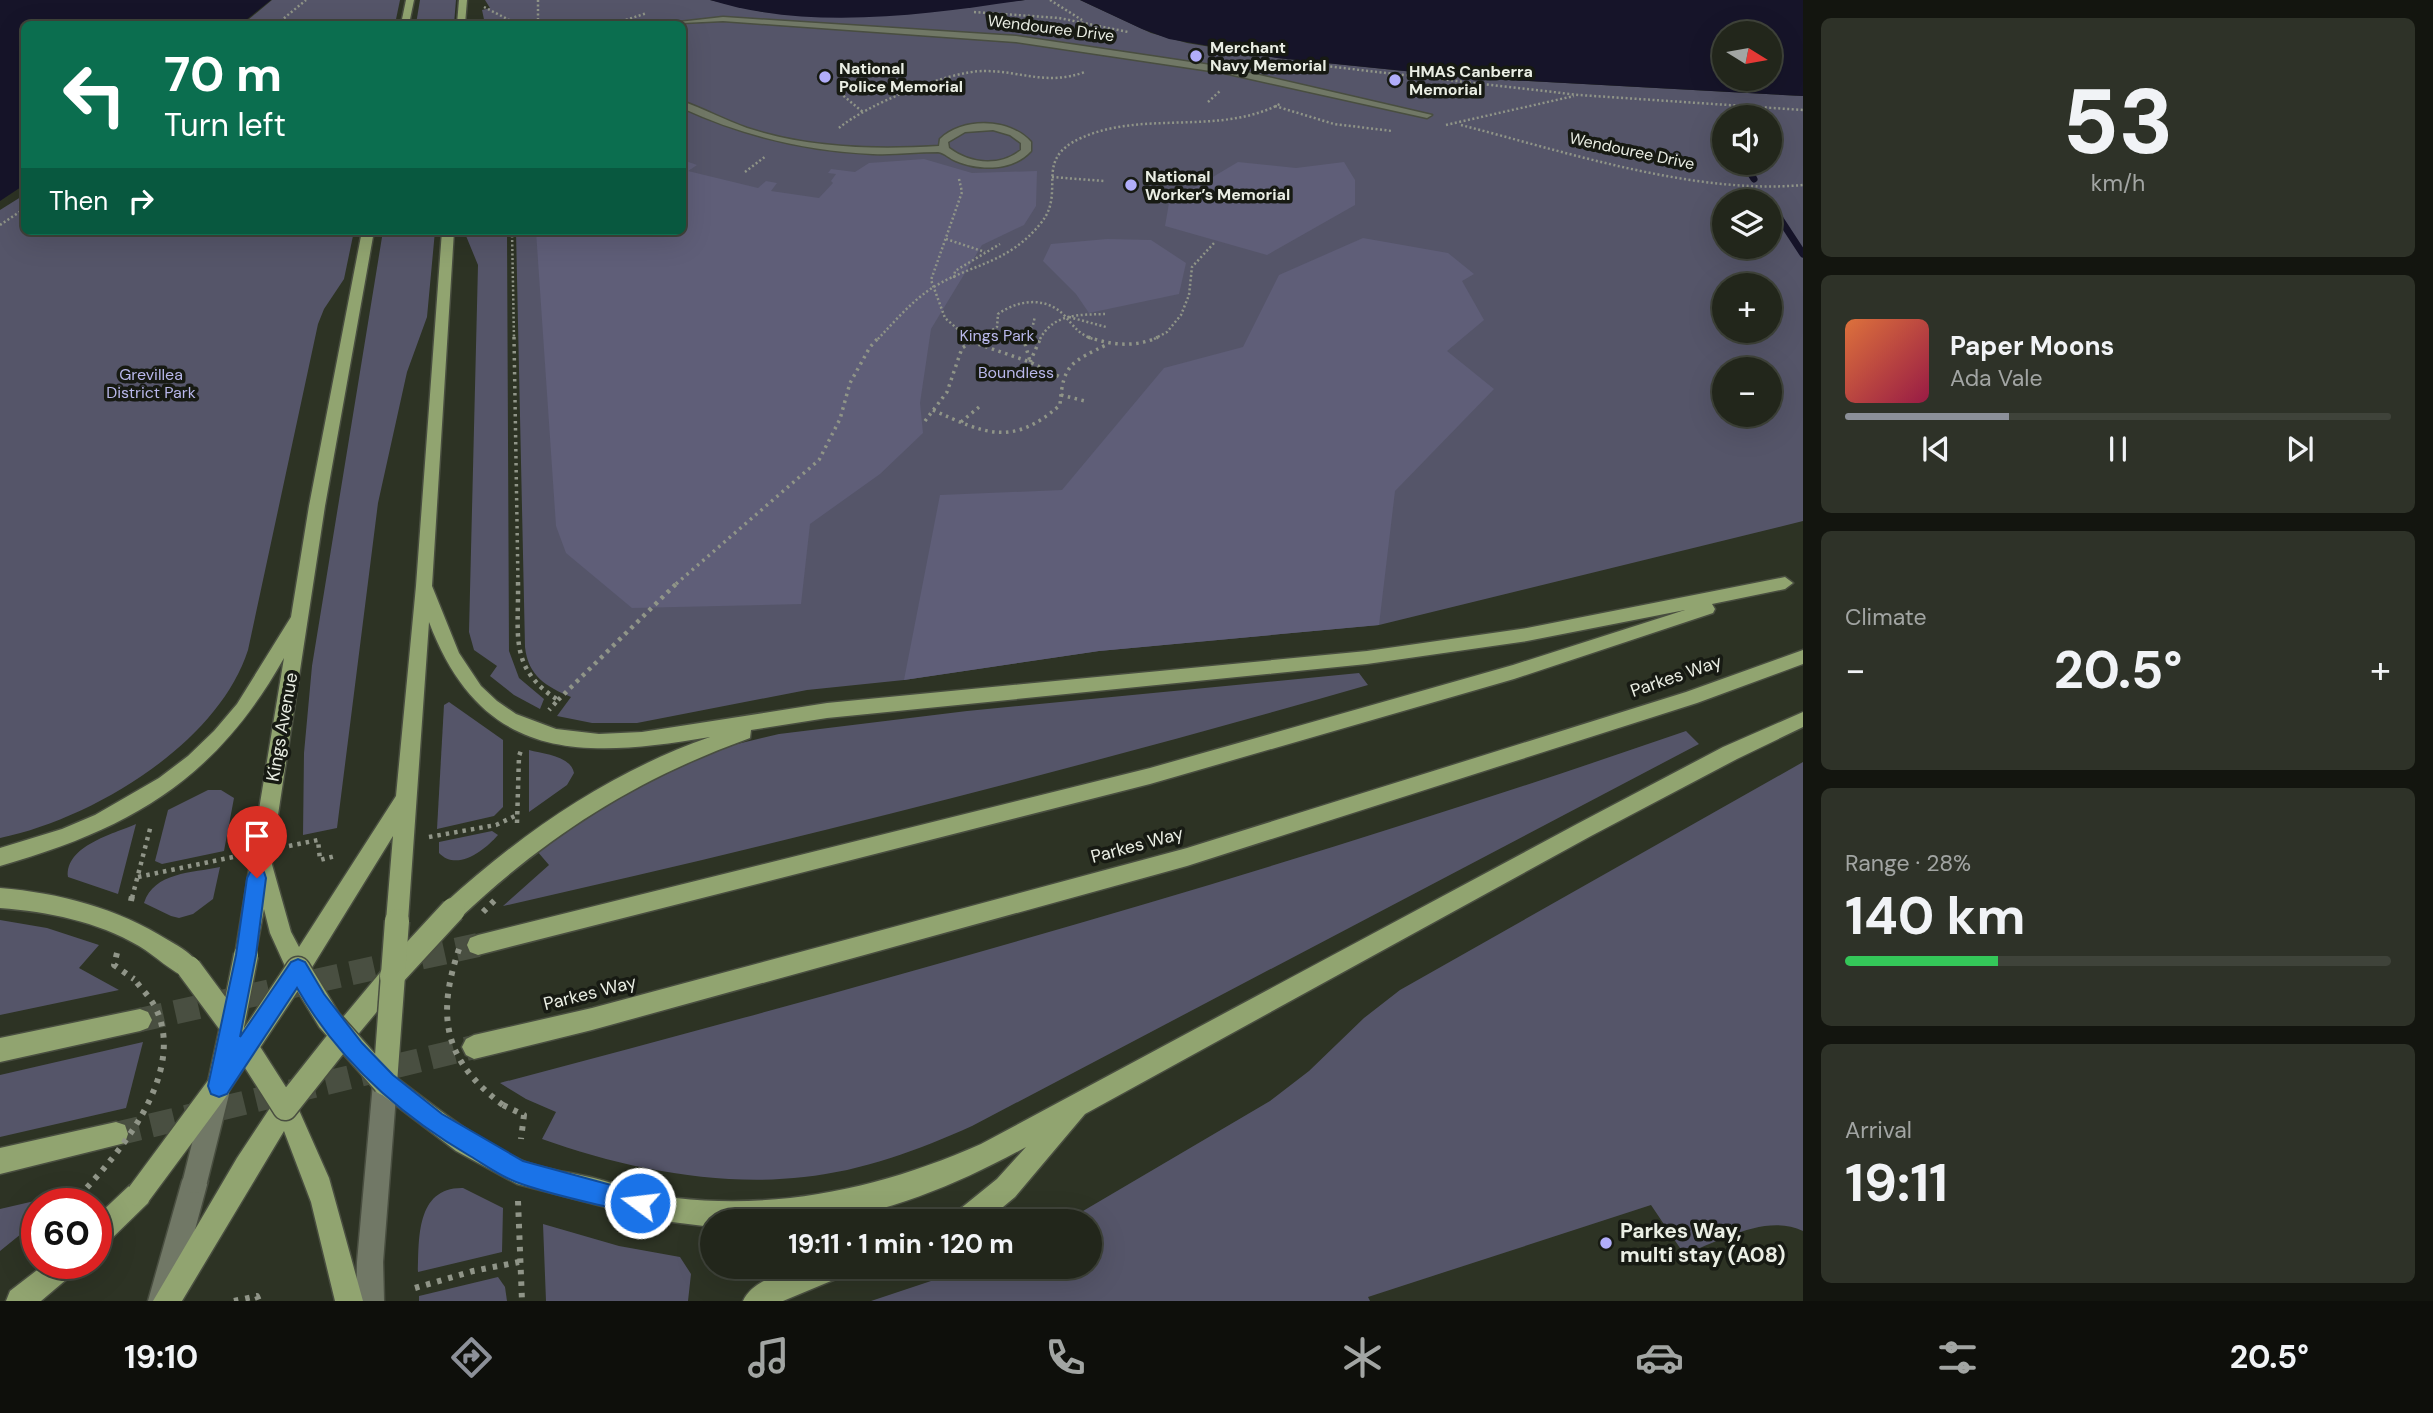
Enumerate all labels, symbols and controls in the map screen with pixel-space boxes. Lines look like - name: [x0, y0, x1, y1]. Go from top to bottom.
- street label: Wendouree Drive: [986, 10, 1116, 46]
- north arrow: [1712, 21, 1782, 91]
- map controls: [1712, 21, 1782, 427]
- place label: Merchant Navy Memorial: [1210, 37, 1326, 76]
- text: 70 m: [164, 42, 282, 106]
- marker: Merchant Navy Memorial: [1188, 48, 1204, 64]
- icon: left: [49, 49, 140, 140]
- place label: National Police Memorial: [839, 58, 963, 97]
- place label: HMAS Canberra Memorial: [1409, 61, 1533, 100]
- text: 53: [2062, 63, 2174, 181]
- marker: National Police Memorial: [817, 69, 833, 85]
- marker: HMAS Canberra Memorial: [1387, 72, 1403, 88]
- text: Turn left: [164, 104, 286, 146]
- button: sound: [1712, 105, 1782, 175]
- street label: Wendouree Drive: [1567, 127, 1697, 175]
- place label: National Worker’s Memorial: [1145, 166, 1290, 205]
- text: km/h: [2091, 168, 2145, 198]
- marker: National Worker’s Memorial: [1123, 177, 1139, 193]
- icon: right: [122, 182, 160, 220]
- text: Then: [49, 184, 108, 218]
- button: layers: [1712, 189, 1782, 259]
- button: +: [1712, 273, 1782, 343]
- park label: Kings Park: [959, 325, 1035, 346]
- text: Paper Moons: [1950, 329, 2114, 363]
- button: −: [1712, 357, 1782, 427]
- park label: Boundless: [978, 362, 1054, 383]
- text: Ada Vale: [1950, 363, 2043, 393]
- park label: Grevillea District Park: [106, 364, 196, 403]
- icon: previous: [1917, 430, 1955, 468]
- icon: pause: [2099, 430, 2137, 468]
- icon: next: [2281, 430, 2319, 468]
- text: Climate: [1845, 602, 1927, 632]
- text: 20.5°: [2054, 636, 2182, 704]
- text: −: [1845, 645, 1866, 695]
- text: +: [2370, 645, 2391, 695]
- street label: Parkes Way: [1627, 649, 1725, 703]
- street label: Kings Avenue: [261, 671, 303, 783]
- pin: [227, 806, 287, 878]
- icon: arrive: [238, 817, 276, 855]
- street label: Parkes Way: [1088, 821, 1186, 869]
- text: Range · 28%: [1845, 848, 1971, 878]
- text: 140 km: [1845, 882, 2026, 950]
- street label: Parkes Way: [541, 970, 639, 1016]
- text: Arrival: [1845, 1115, 1912, 1145]
- text: 19:11: [1845, 1149, 1948, 1217]
- position arrow: [603, 1166, 677, 1240]
- speed limit sign: 60: [21, 1188, 112, 1279]
- place label: Parkes Way, multi stay (A08): [1620, 1217, 1785, 1269]
- text: 19:11 · 1 min · 120 m: [788, 1227, 1014, 1261]
- marker: Parkes Way, multi stay (A08): [1598, 1235, 1614, 1251]
- icon: directions: [447, 1333, 496, 1382]
- icon: music: [744, 1333, 793, 1382]
- icon: phone: [1041, 1333, 1090, 1382]
- icon: climate: [1338, 1333, 1387, 1382]
- icon: car: [1635, 1333, 1684, 1382]
- icon: filters: [1933, 1333, 1982, 1382]
- text: 19:10: [124, 1336, 198, 1378]
- text: 20.5°: [2230, 1336, 2309, 1378]

